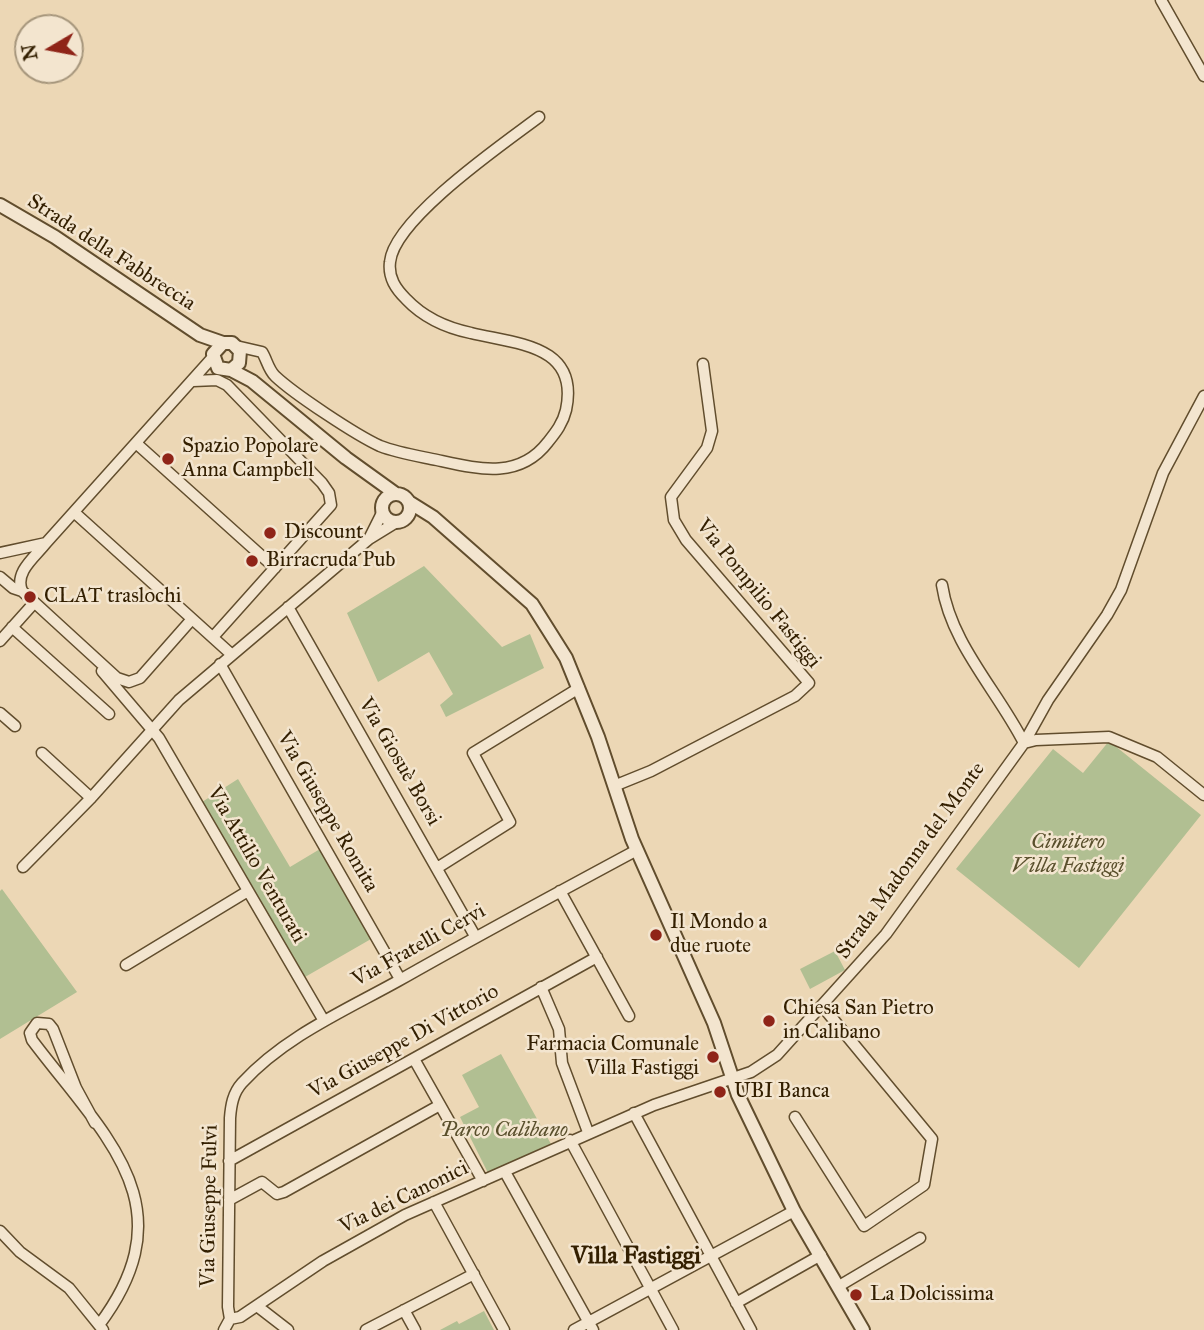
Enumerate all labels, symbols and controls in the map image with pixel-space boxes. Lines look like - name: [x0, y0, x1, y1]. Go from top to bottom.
- north arrow: [14, 14, 84, 84]
- text: N: [17, 42, 43, 62]
- street label: Strada della Fabbreccia: [22, 189, 200, 317]
- place label: Spazio Popolare Anna Campbell: [182, 434, 319, 484]
- marker: Spazio Popolare Anna Campbell: [160, 451, 176, 467]
- street label: Via Pompilio Fastiggi: [690, 514, 826, 674]
- place label: Discount: [284, 520, 363, 546]
- marker: Discount: [262, 525, 278, 541]
- place label: Birracruda Pub: [266, 548, 396, 574]
- marker: Birracruda Pub: [244, 553, 260, 569]
- place label: CLAT traslochi: [44, 584, 181, 610]
- marker: CLAT traslochi: [22, 589, 38, 605]
- street label: Via Giosuè Borsi: [352, 694, 446, 830]
- street label: Via Giuseppe Romita: [271, 727, 383, 897]
- street label: Strada Madonna del Monte: [831, 758, 991, 964]
- street label: Via Attilio Venturati: [201, 782, 311, 948]
- park label: Cimitero Villa Fastiggi: [1012, 830, 1124, 880]
- street label: Via Fratelli Cervi: [348, 899, 490, 993]
- place label: Il Mondo a due ruote: [670, 910, 767, 960]
- marker: Il Mondo a due ruote: [648, 927, 664, 943]
- street label: Via Giuseppe Di Vittorio: [304, 979, 504, 1105]
- place label: Chiesa San Pietro in Calibano: [783, 996, 934, 1046]
- marker: Chiesa San Pietro in Calibano: [761, 1013, 777, 1029]
- place label: Farmacia Comunale Villa Fastiggi: [526, 1032, 699, 1082]
- marker: Farmacia Comunale Villa Fastiggi: [705, 1049, 721, 1065]
- place label: UBI Banca: [734, 1079, 830, 1105]
- marker: UBI Banca: [712, 1084, 728, 1100]
- park label: Parco Calibano: [440, 1118, 568, 1144]
- street label: Via Giuseppe Fulvi: [196, 1124, 224, 1288]
- street label: Via dei Canonici: [335, 1156, 473, 1240]
- district label: Villa Fastiggi: [571, 1243, 701, 1271]
- place label: La Dolcissima: [870, 1282, 994, 1308]
- marker: La Dolcissima: [848, 1287, 864, 1303]

